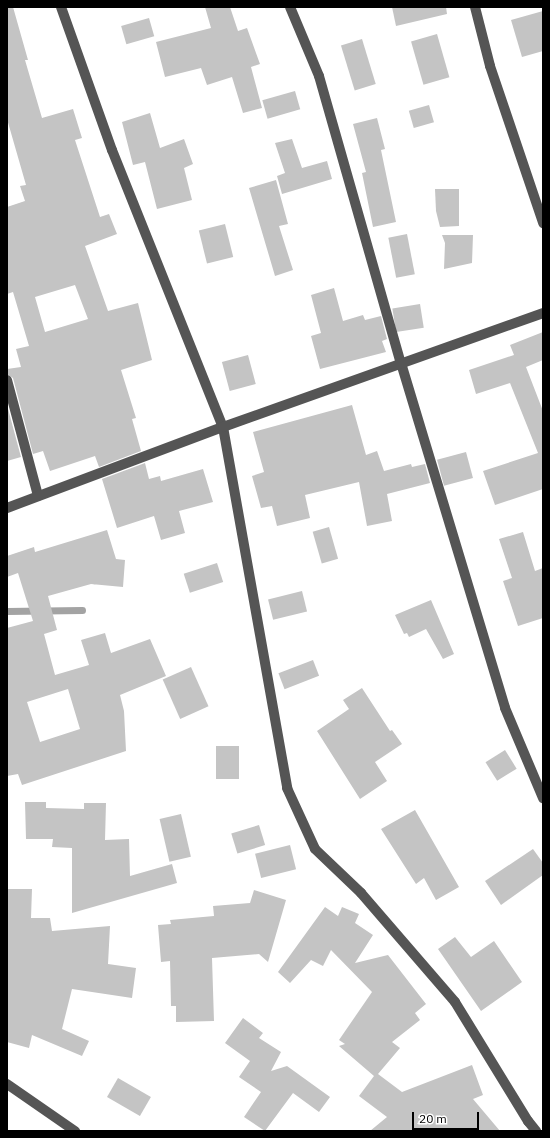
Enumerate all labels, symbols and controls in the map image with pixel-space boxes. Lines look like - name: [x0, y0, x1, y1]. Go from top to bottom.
- scale bar: [414, 1104, 481, 1130]
- text: 20 m: [419, 1111, 447, 1126]

